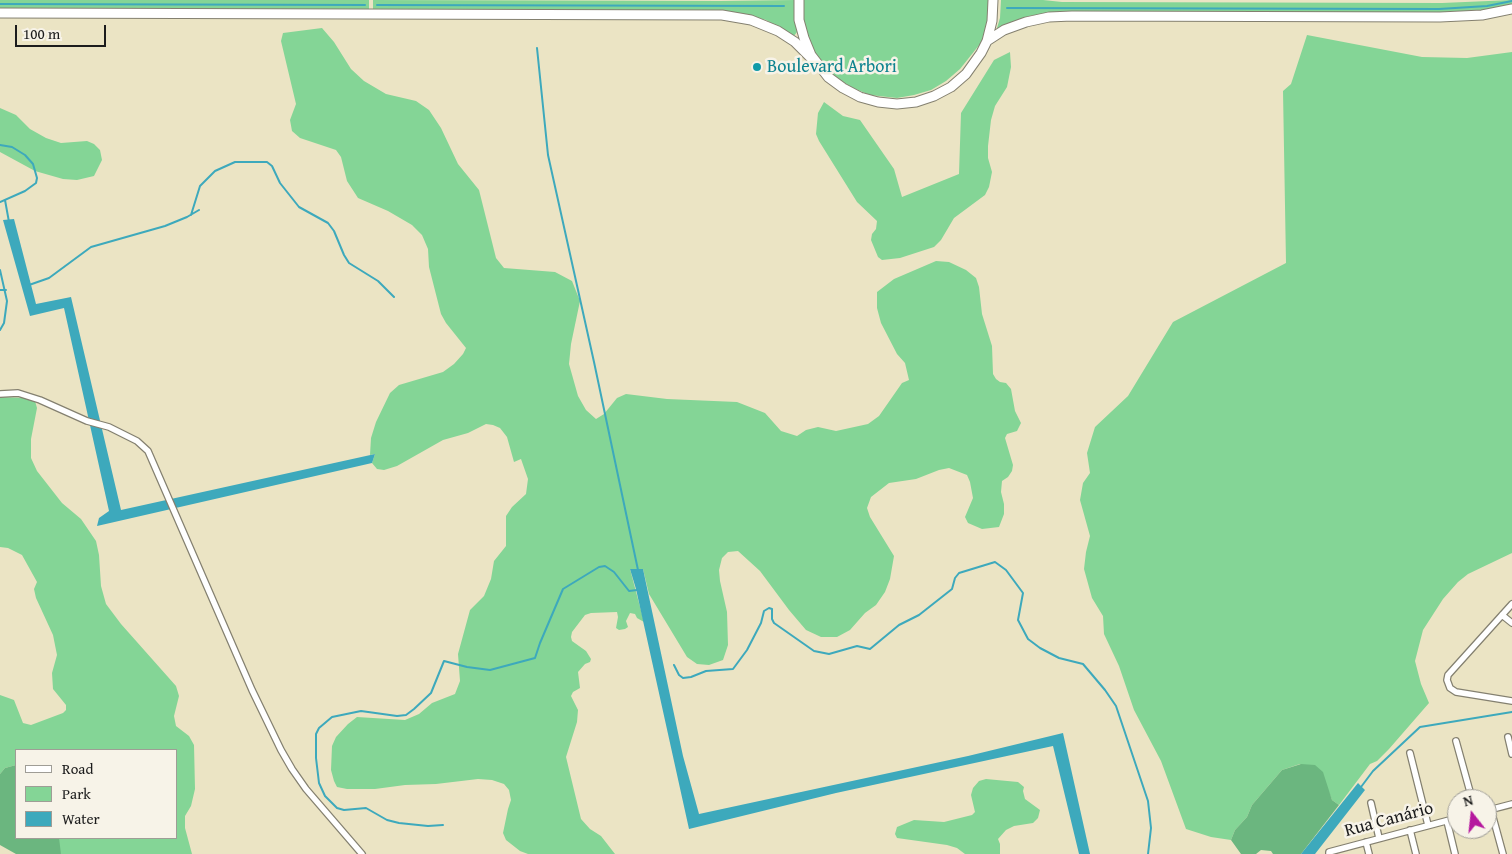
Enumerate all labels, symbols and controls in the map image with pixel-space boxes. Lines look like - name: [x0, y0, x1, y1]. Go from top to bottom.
- scale bar: [18, 15, 109, 47]
- text: 100 m: [23, 23, 60, 44]
- place label: Boulevard Arbori: [767, 56, 897, 78]
- marker: Boulevard Arbori: [751, 61, 763, 73]
- legend: [15, 749, 178, 839]
- text: Road: [62, 758, 93, 779]
- text: Park: [62, 783, 91, 804]
- north arrow: [1447, 789, 1497, 839]
- text: N: [1461, 790, 1475, 811]
- street label: Rua Canário: [1342, 798, 1436, 842]
- text: Water: [62, 808, 100, 829]

